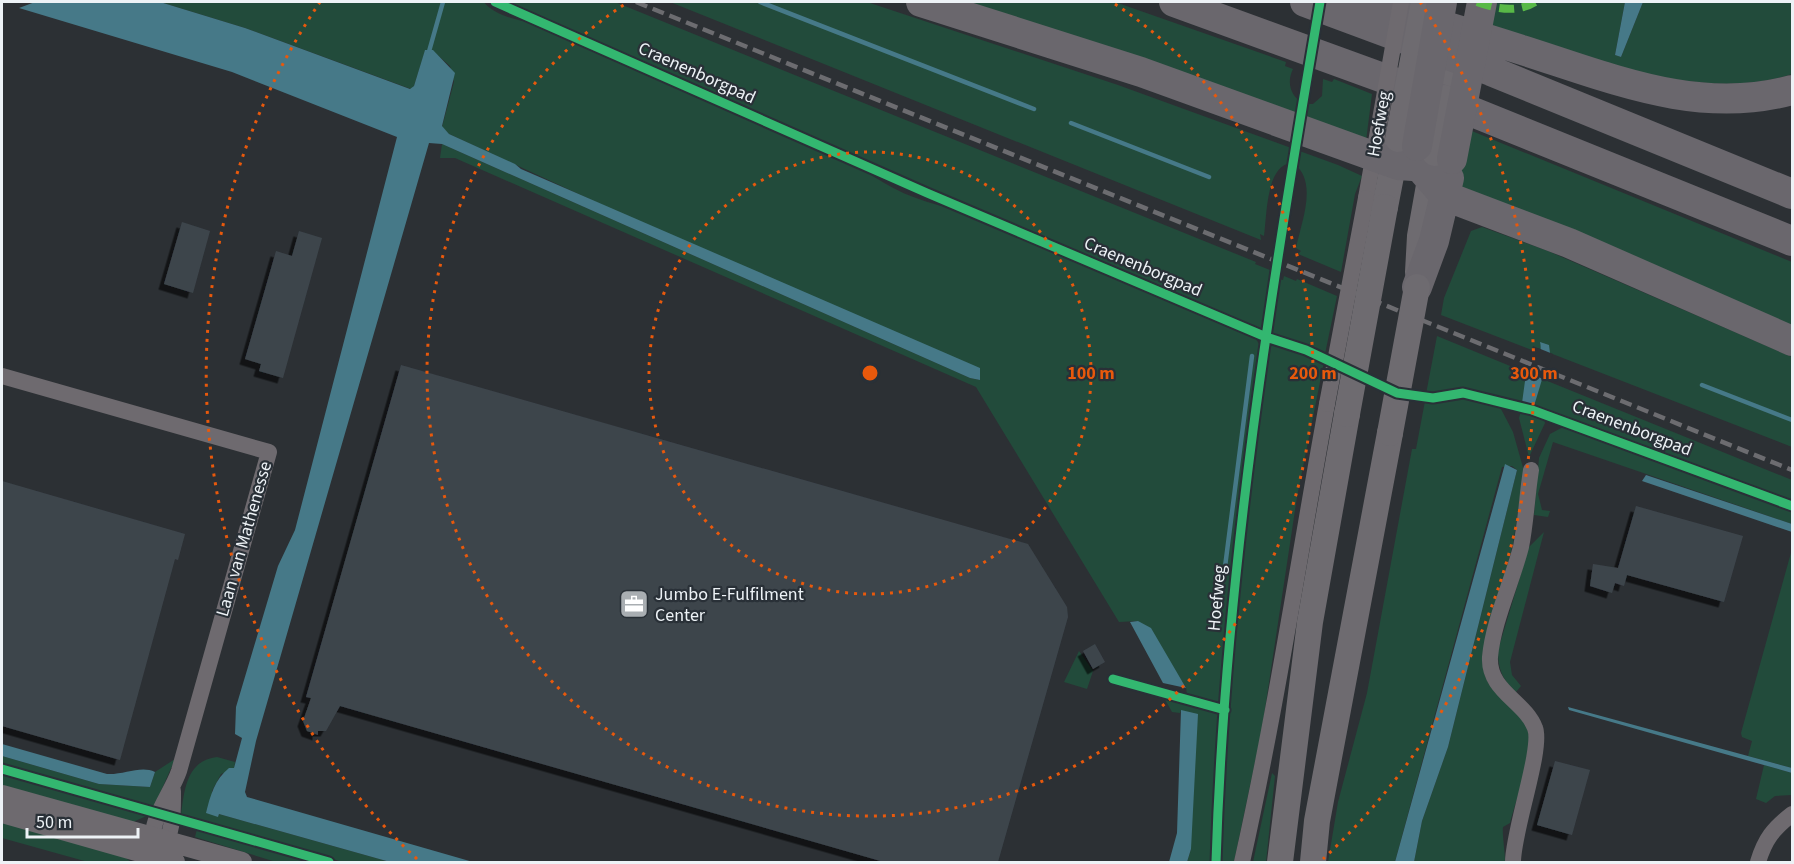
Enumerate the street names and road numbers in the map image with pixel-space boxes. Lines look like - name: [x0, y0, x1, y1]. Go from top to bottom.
- street label: Craenenborgpad: [634, 36, 760, 110]
- street label: Hoefweg: [1361, 89, 1397, 159]
- street label: Craenenborgpad: [1080, 231, 1206, 303]
- street label: Craenenborgpad: [1569, 394, 1695, 462]
- street label: Laan van Mathenesse: [210, 458, 278, 620]
- street label: Hoefweg: [1202, 564, 1232, 632]

